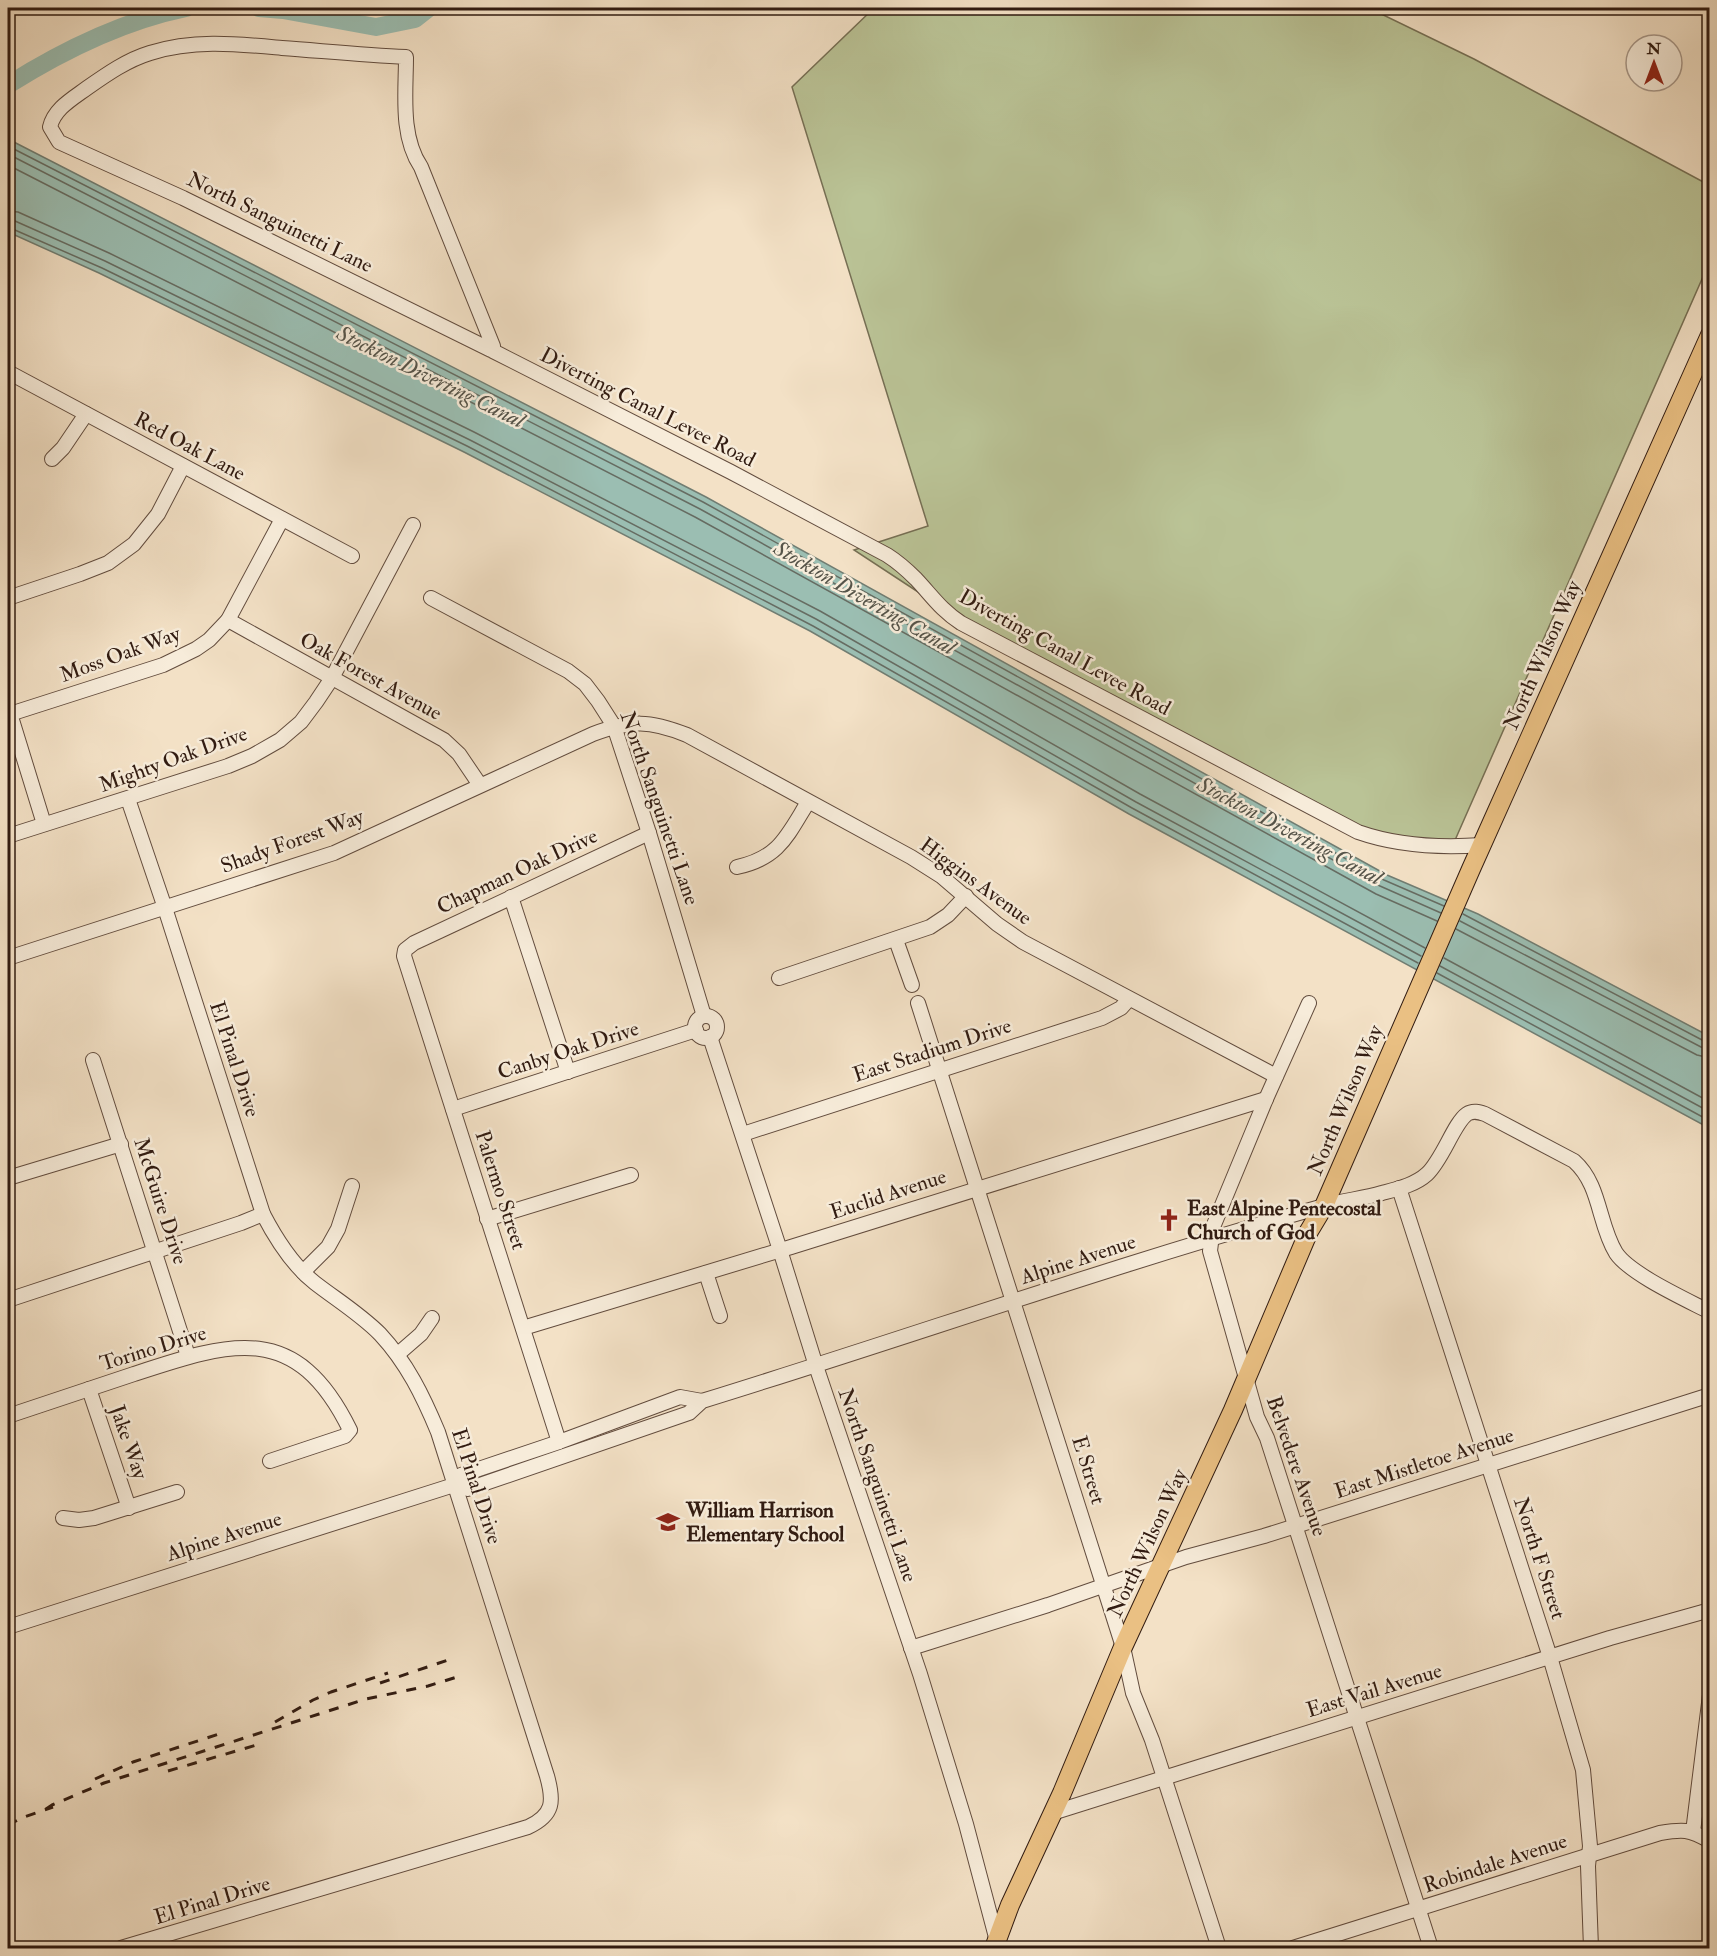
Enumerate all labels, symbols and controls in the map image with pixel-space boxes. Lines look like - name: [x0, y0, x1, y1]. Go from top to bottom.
- north arrow: [1624, 33, 1684, 93]
- text: N: [1646, 39, 1662, 59]
- street label: North Sanguinetti Lane: [183, 166, 377, 279]
- water label: Stockton Diverting Canal: [331, 319, 531, 435]
- street label: Diverting Canal Levee Road: [536, 341, 761, 474]
- street label: Red Oak Lane: [130, 406, 250, 487]
- water label: Stockton Diverting Canal: [768, 534, 962, 662]
- street label: North Wilson Way: [1497, 576, 1588, 734]
- street label: Diverting Canal Levee Road: [954, 583, 1176, 722]
- street label: Moss Oak Way: [56, 620, 185, 689]
- street label: Oak Forest Avenue: [295, 626, 447, 727]
- street label: North Sanguinetti Lane: [614, 708, 705, 909]
- street label: Mighty Oak Drive: [95, 720, 251, 799]
- water label: Stockton Diverting Canal: [1191, 770, 1389, 892]
- street label: Shady Forest Way: [217, 803, 368, 880]
- street label: Chapman Oak Drive: [433, 822, 602, 920]
- street label: Higgins Avenue: [914, 832, 1037, 931]
- street label: El Pinal Drive: [203, 998, 266, 1121]
- street label: East Stadium Drive: [850, 1012, 1015, 1089]
- street label: Canby Oak Drive: [494, 1015, 642, 1086]
- street label: North Wilson Way: [1302, 1020, 1390, 1179]
- street label: Palermo Street: [469, 1127, 533, 1253]
- street label: McGuire Drive: [127, 1134, 194, 1268]
- street label: Euclid Avenue: [826, 1163, 950, 1226]
- place label: East Alpine Pentecostal Church of God: [1187, 1195, 1382, 1246]
- church icon: East Alpine Pentecostal Church of God: [1156, 1207, 1182, 1233]
- street label: Alpine Avenue: [1016, 1228, 1139, 1291]
- street label: Torino Drive: [97, 1319, 210, 1377]
- street label: North Sanguinetti Lane: [832, 1385, 923, 1586]
- street label: Belvedere Avenue: [1260, 1393, 1333, 1540]
- street label: Jake Way: [103, 1401, 154, 1484]
- street label: East Mistletoe Avenue: [1331, 1422, 1517, 1505]
- street label: El Pinal Drive: [445, 1425, 508, 1548]
- street label: E Street: [1065, 1433, 1112, 1508]
- street label: North Wilson Way: [1101, 1464, 1194, 1622]
- street label: North F Street: [1507, 1494, 1572, 1623]
- place label: William Harrison Elementary School: [685, 1497, 845, 1548]
- street label: Alpine Avenue: [162, 1505, 285, 1568]
- school or university icon: William Harrison Elementary School: [655, 1509, 681, 1535]
- street label: East Vail Avenue: [1303, 1657, 1445, 1724]
- street label: Robindale Avenue: [1420, 1827, 1571, 1899]
- street label: El Pinal Drive: [151, 1870, 274, 1931]

